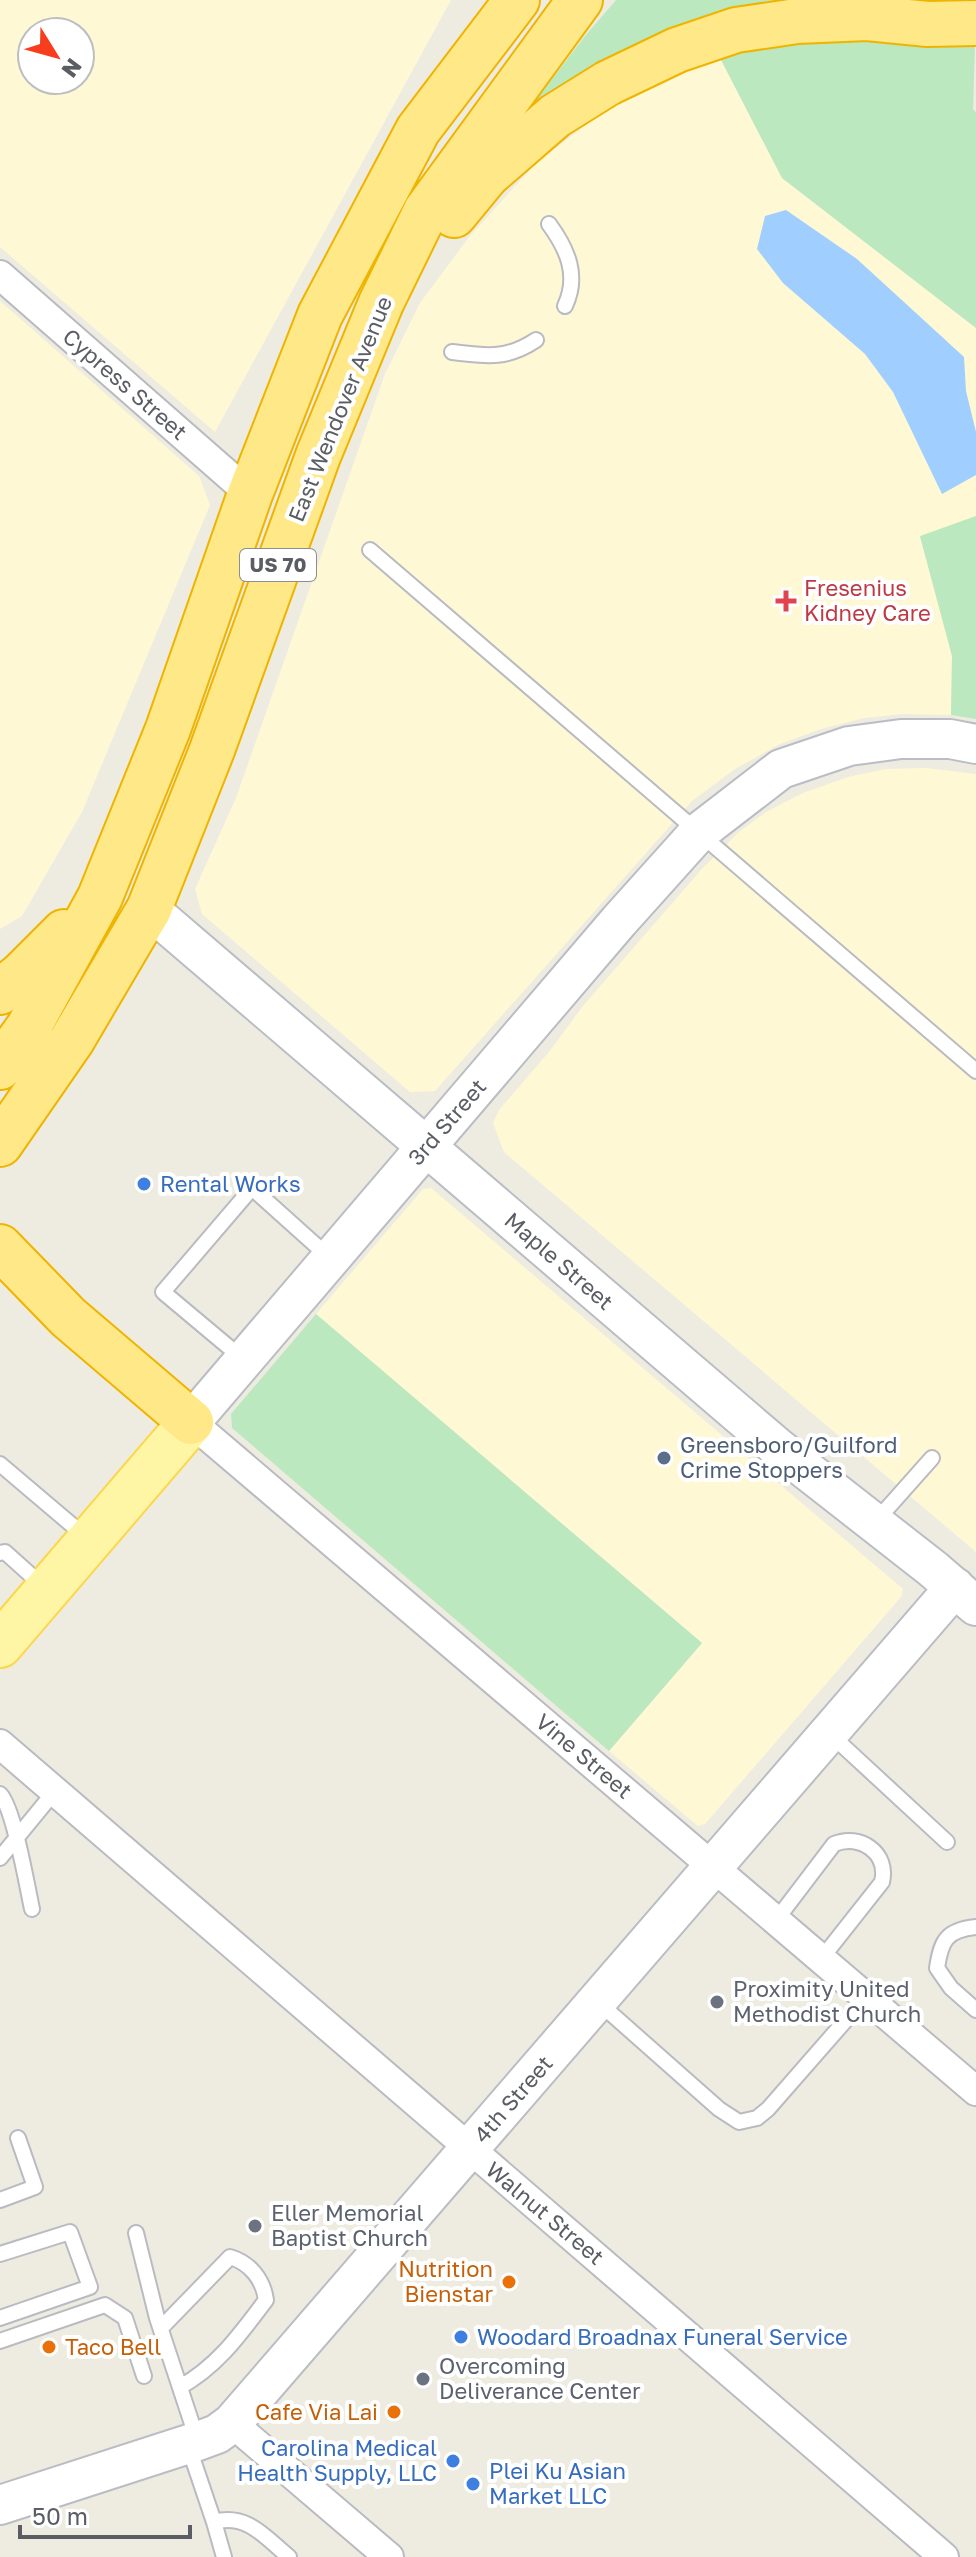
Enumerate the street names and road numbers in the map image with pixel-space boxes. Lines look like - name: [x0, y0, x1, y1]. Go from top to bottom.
- street label: East Wendover Avenue: [282, 292, 397, 526]
- street label: Cypress Street: [58, 322, 193, 445]
- road number: US 70: [240, 549, 316, 581]
- street label: 3rd Street: [402, 1073, 491, 1170]
- street label: Maple Street: [499, 1206, 619, 1315]
- street label: Vine Street: [531, 1707, 638, 1804]
- street label: 4th Street: [468, 2050, 558, 2148]
- street label: Walnut Street: [481, 2155, 610, 2270]

